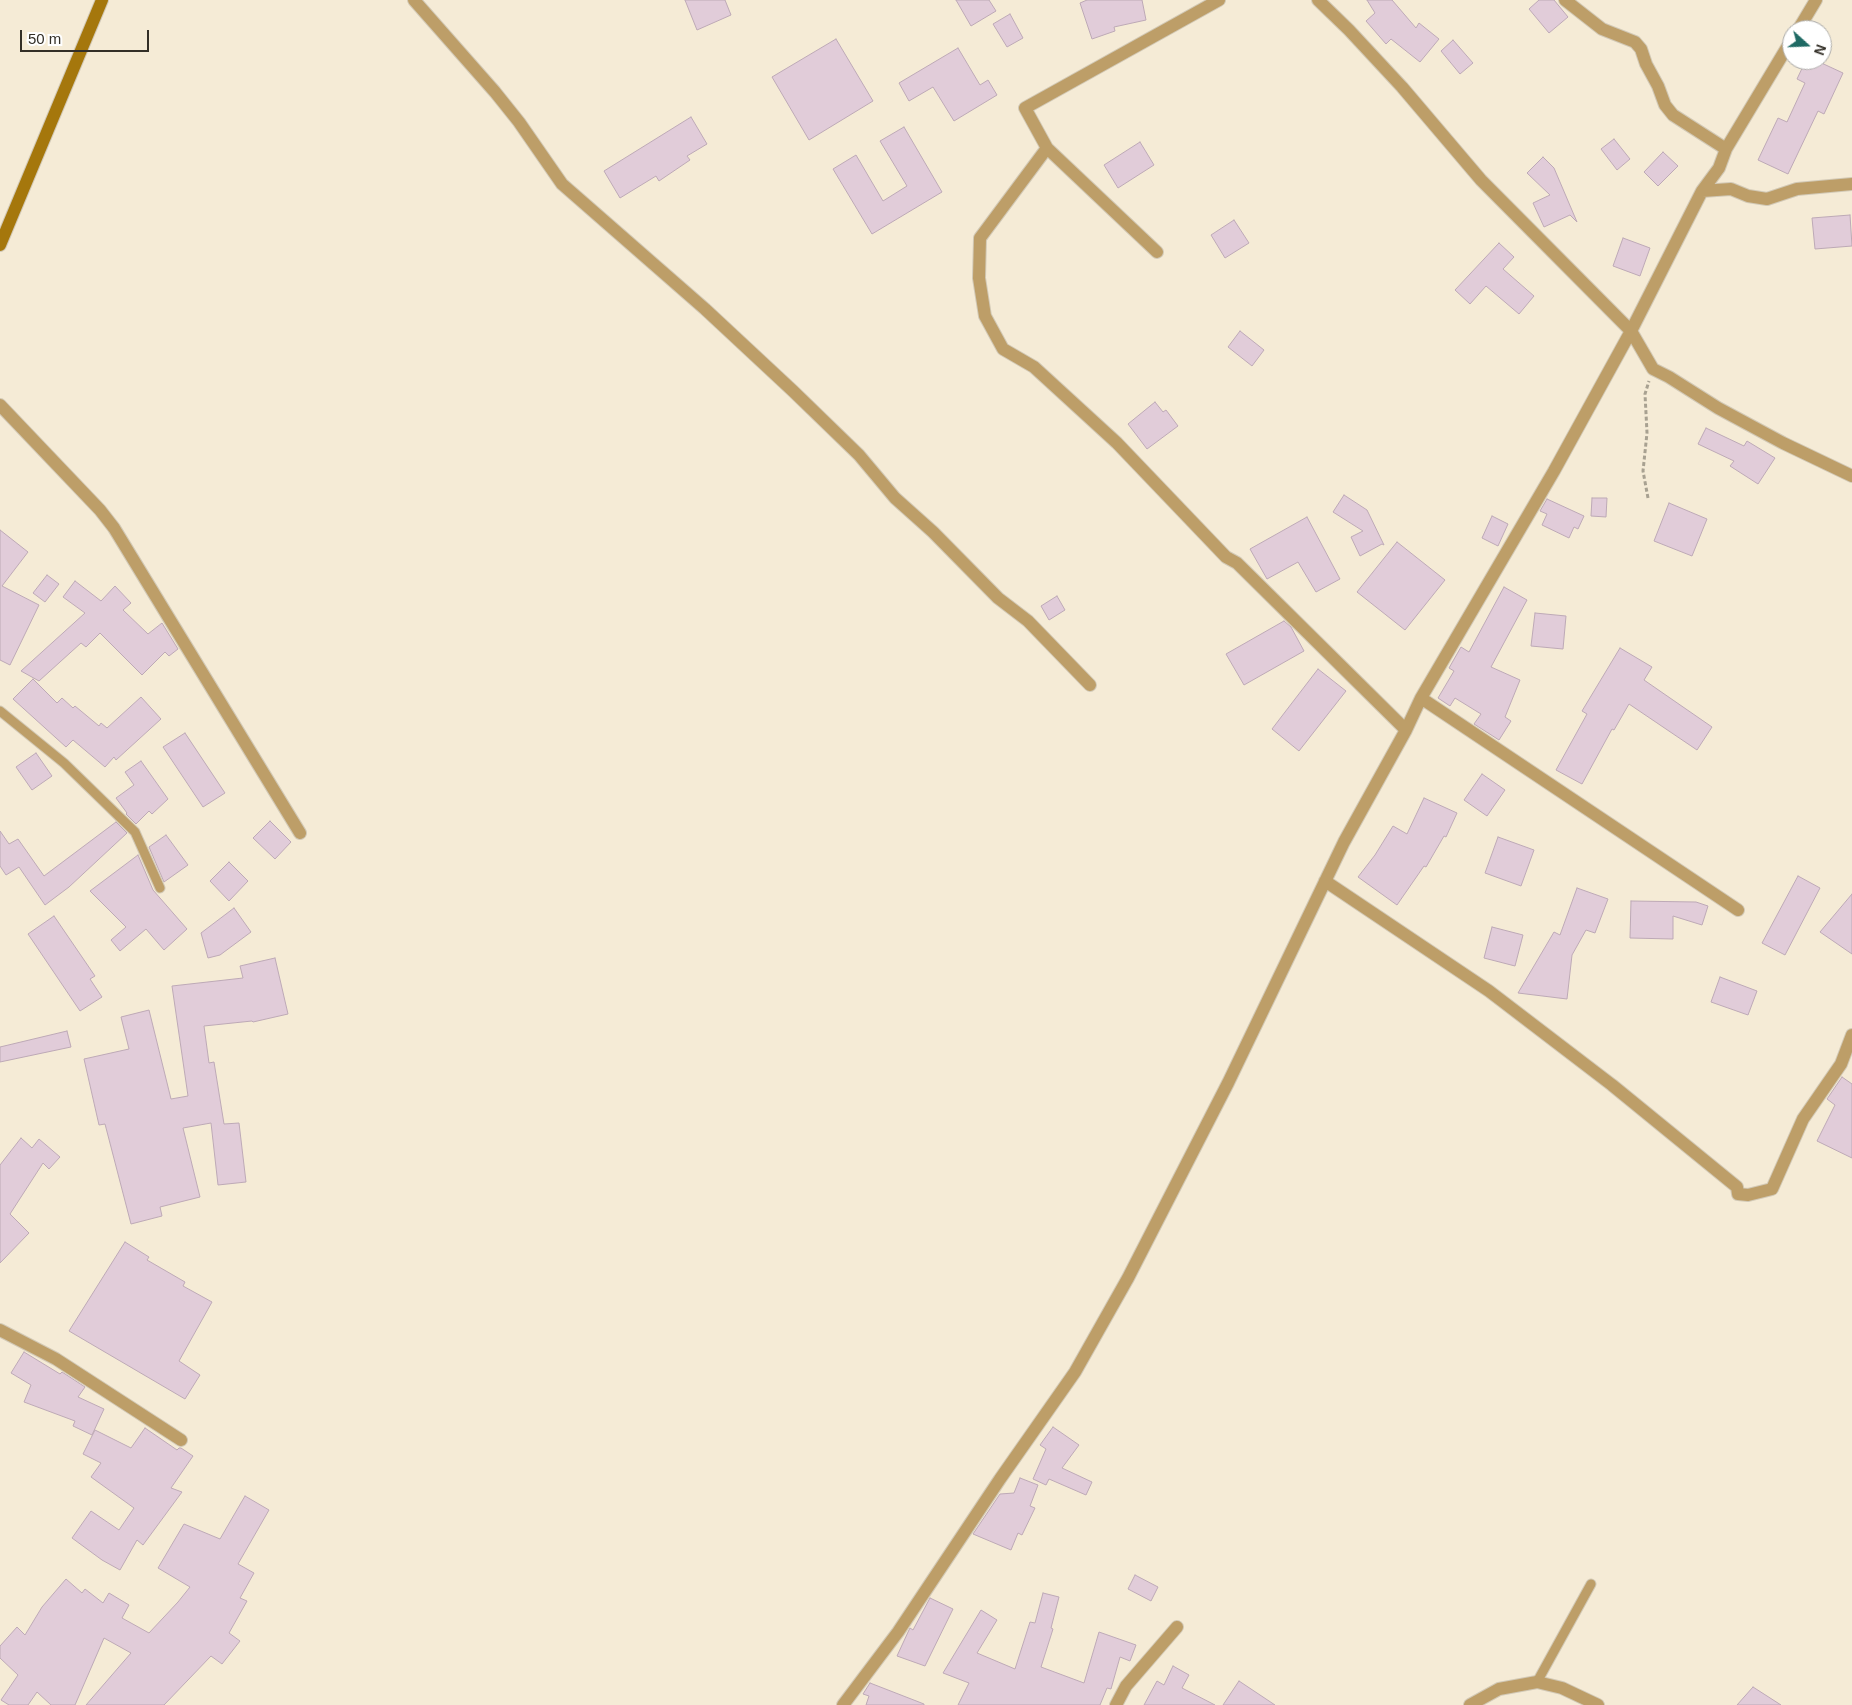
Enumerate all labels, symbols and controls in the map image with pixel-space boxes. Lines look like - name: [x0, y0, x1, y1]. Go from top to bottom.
- scale bar: [22, 20, 151, 52]
- north arrow: [1782, 20, 1832, 70]
- text: 50 m: [28, 30, 61, 47]
- text: N: [1811, 42, 1829, 57]

